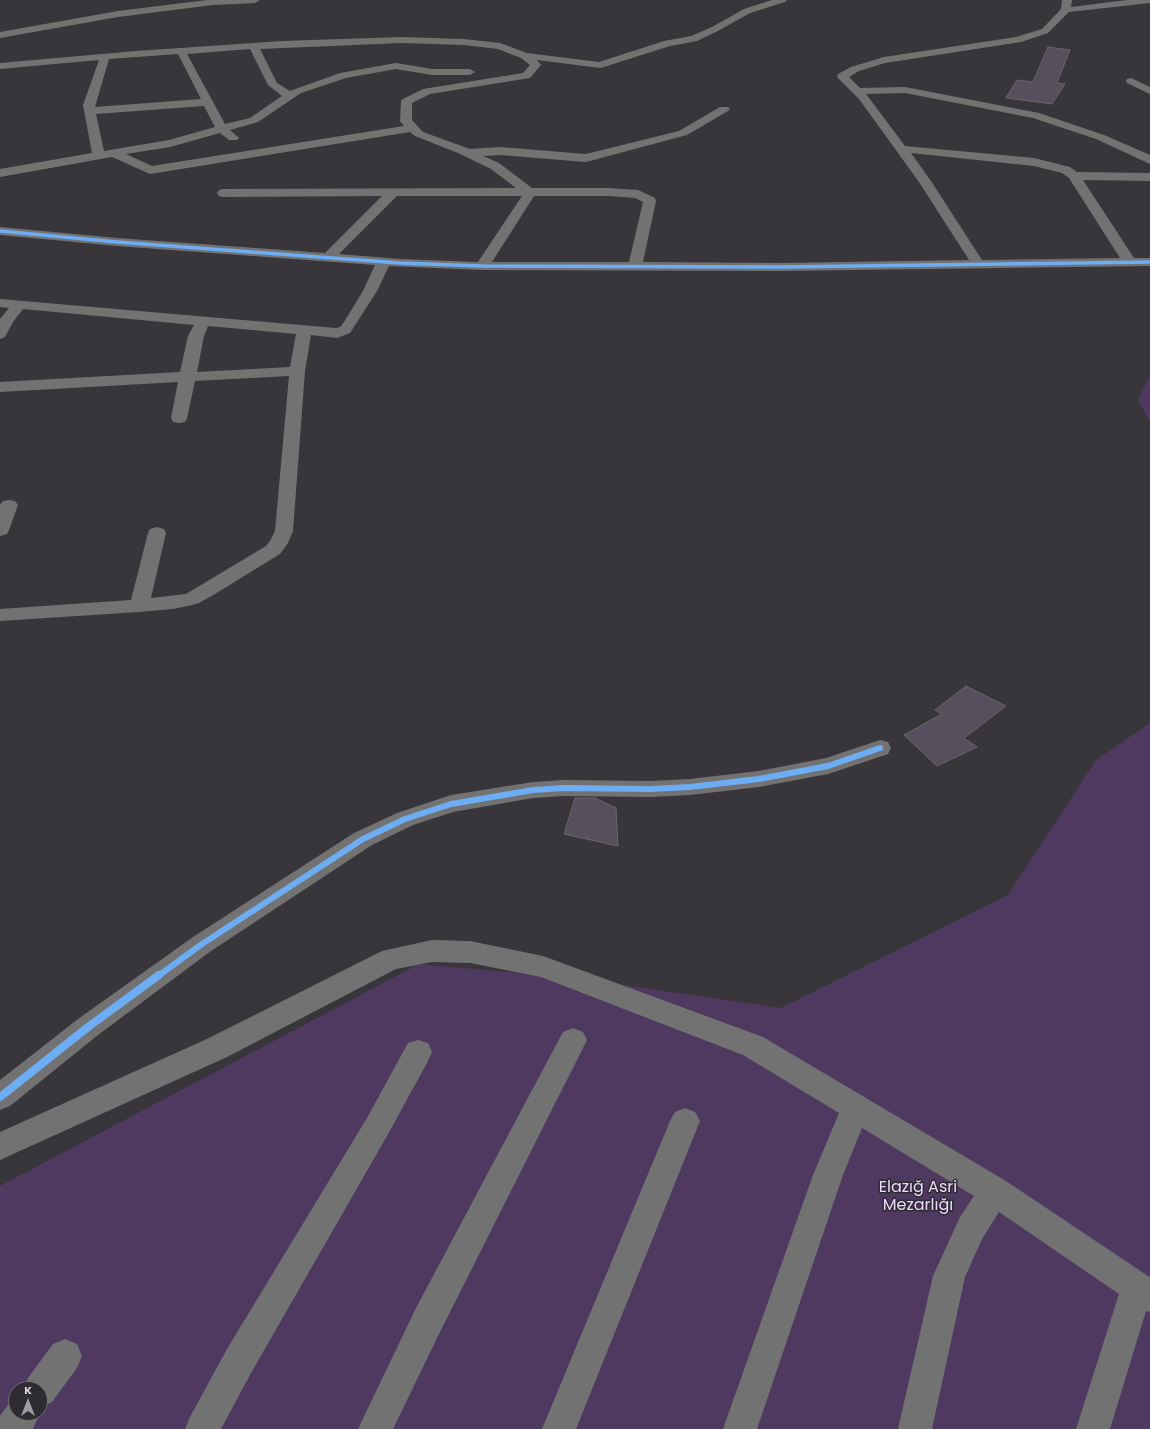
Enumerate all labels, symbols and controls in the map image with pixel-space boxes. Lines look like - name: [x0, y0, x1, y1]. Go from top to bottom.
- park label: Elazığ Asri Mezarlığı: [879, 1178, 957, 1216]
- north arrow: [8, 1381, 48, 1421]
- text: K: [24, 1382, 32, 1398]

